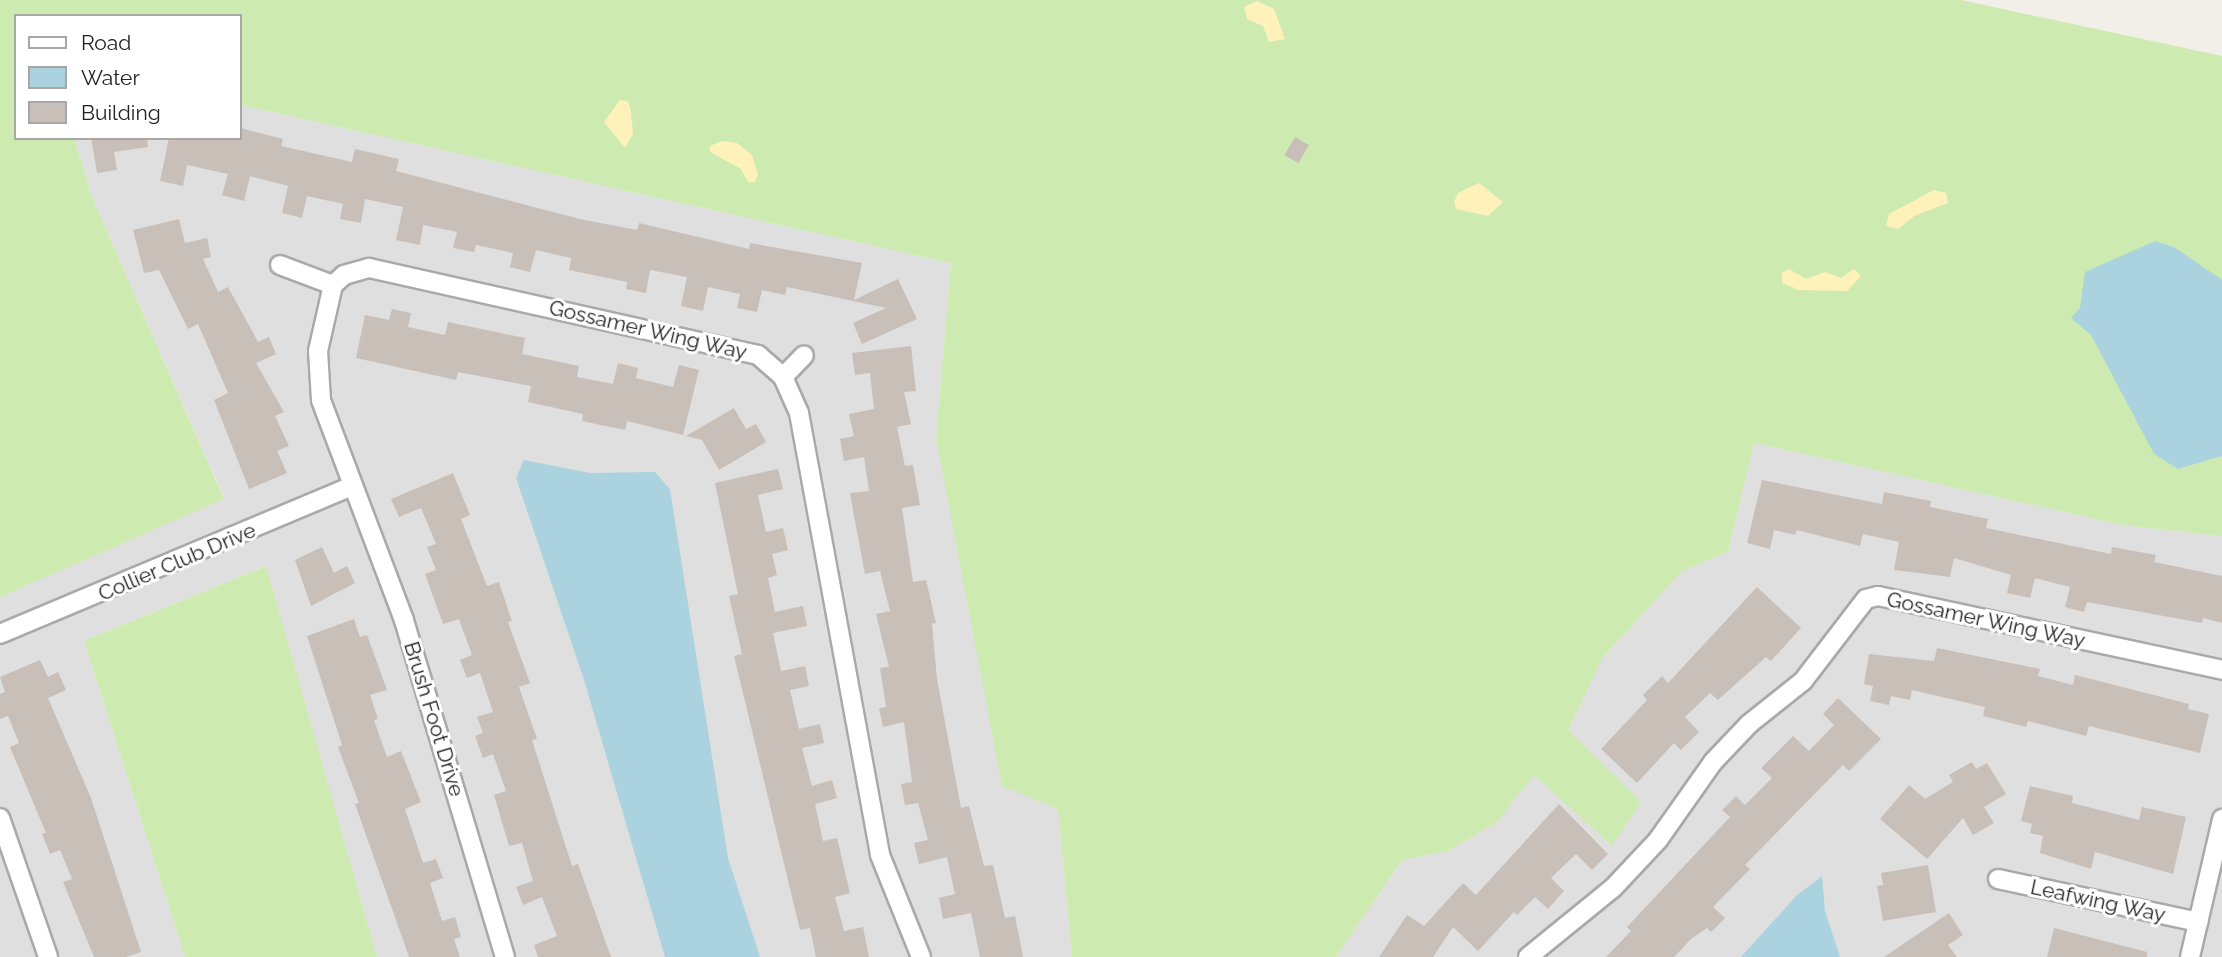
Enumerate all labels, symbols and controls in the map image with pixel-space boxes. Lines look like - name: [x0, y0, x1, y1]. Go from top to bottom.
- legend: [14, 14, 242, 140]
- text: Road: [81, 30, 131, 55]
- text: Water: [81, 65, 140, 90]
- text: Building: [81, 100, 161, 125]
- street label: Gossamer Wing Way: [546, 295, 750, 365]
- street label: Collier Club Drive: [94, 517, 260, 607]
- street label: Gossamer Wing Way: [1884, 586, 2088, 654]
- street label: Brush Foot Drive: [398, 639, 470, 799]
- street label: Leafwing Way: [2028, 874, 2168, 928]

